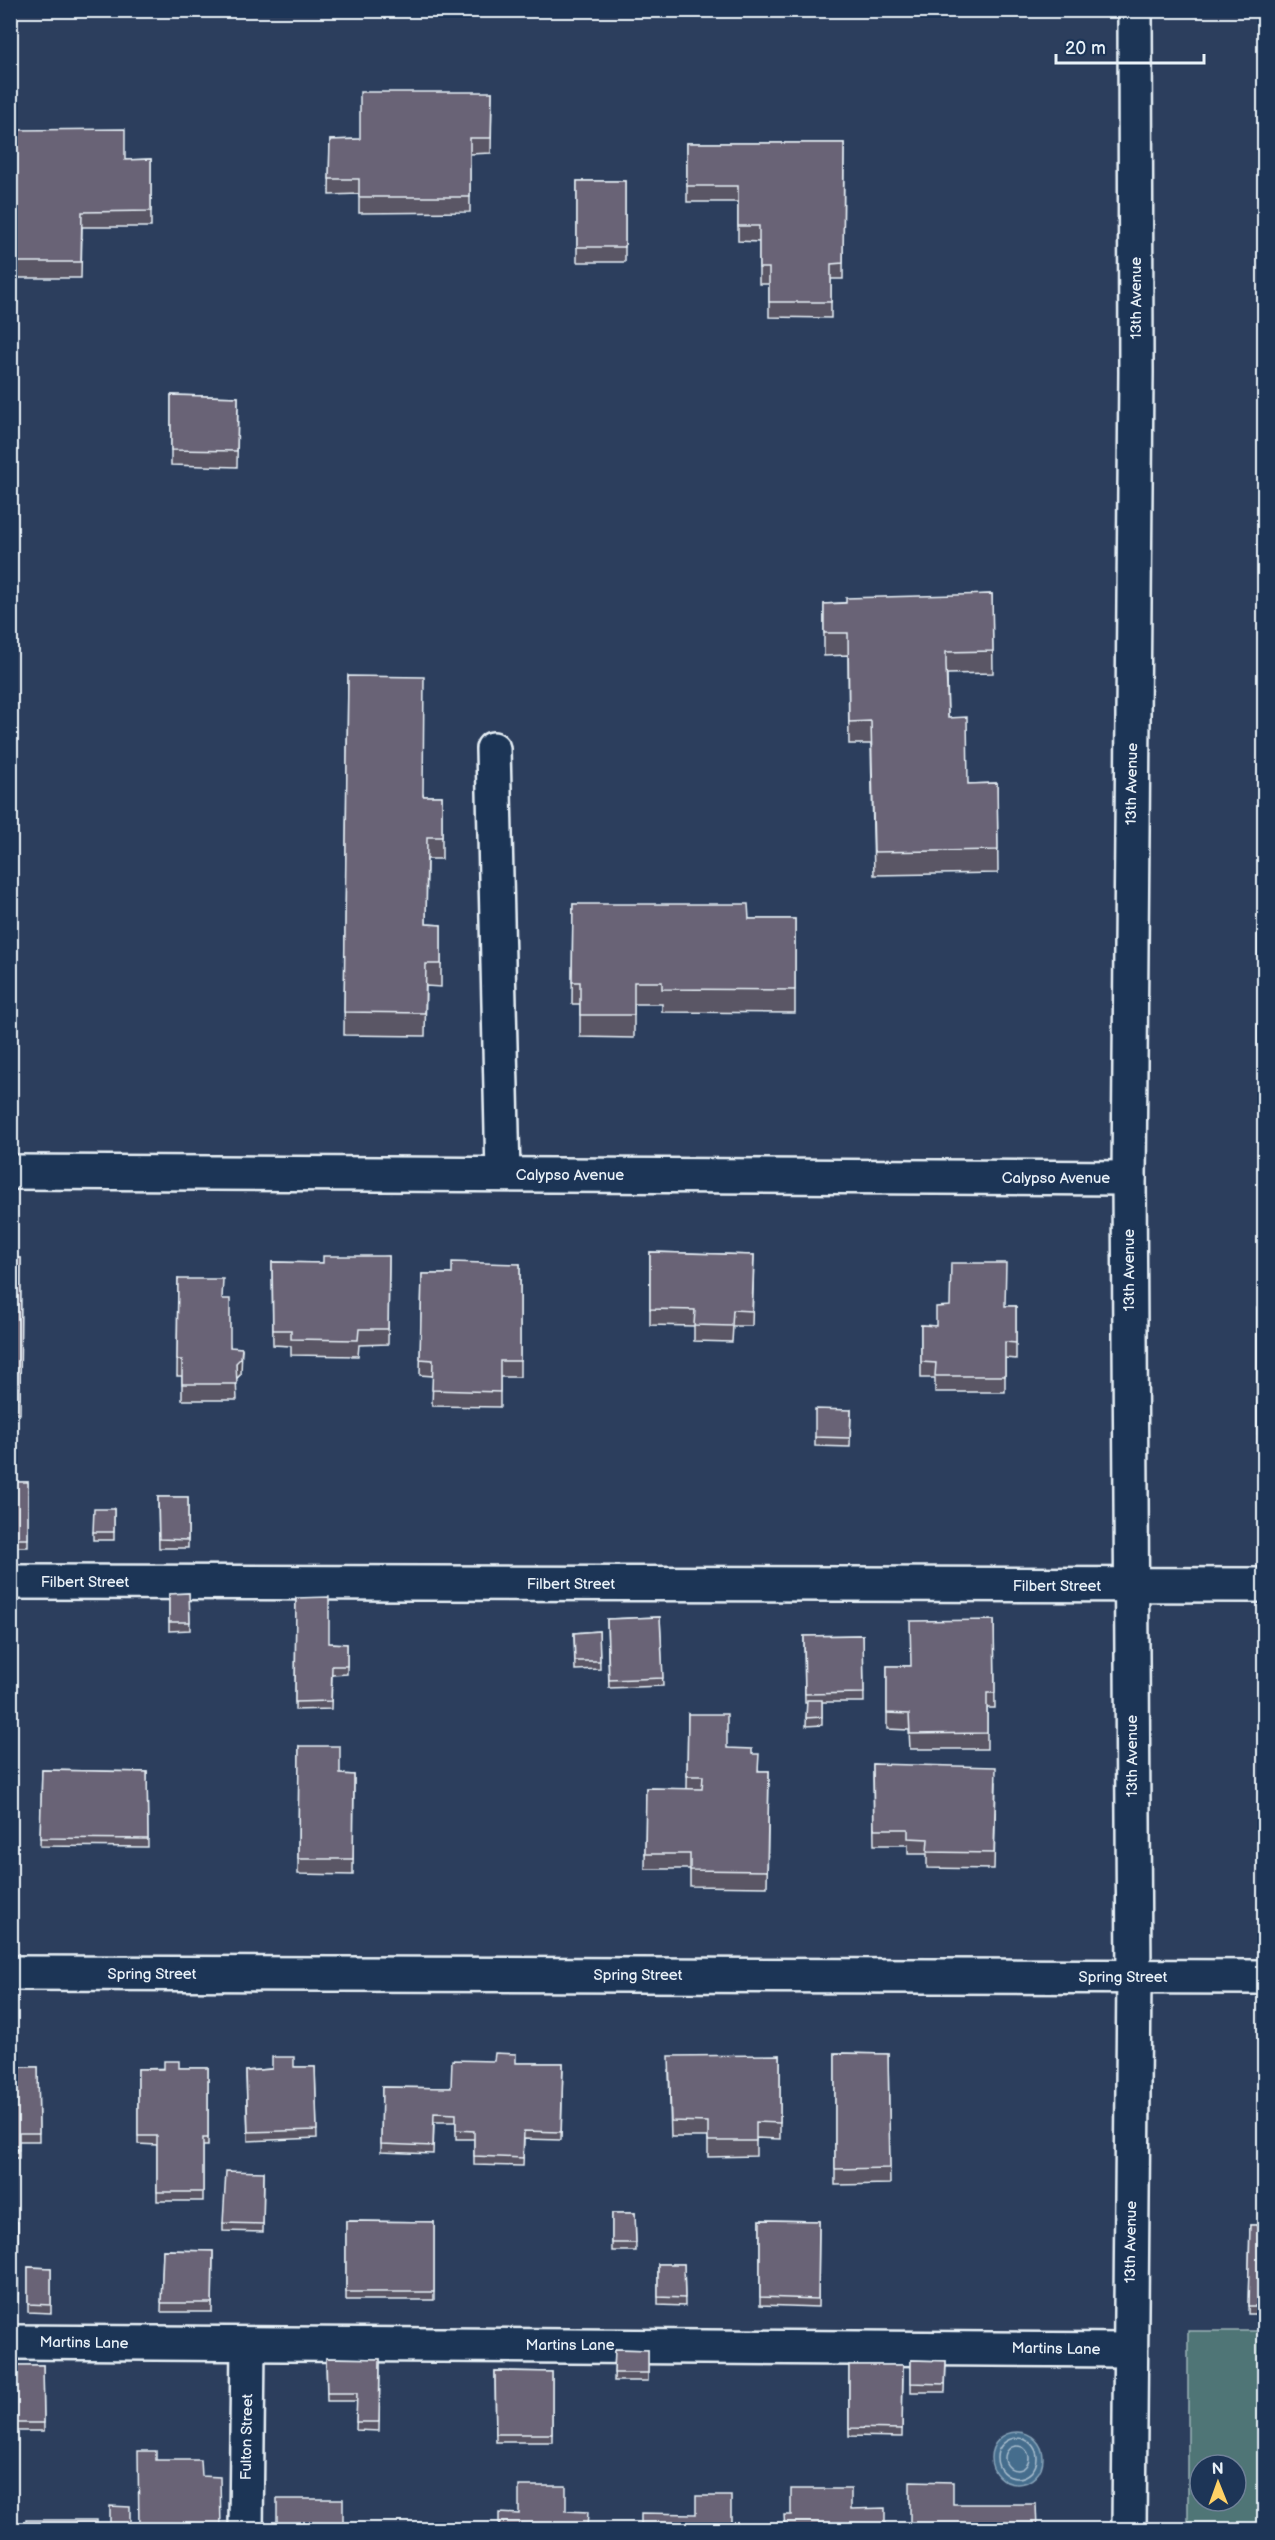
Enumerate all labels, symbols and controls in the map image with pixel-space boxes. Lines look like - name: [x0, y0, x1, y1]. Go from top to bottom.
- scale bar: [1056, 27, 1204, 65]
- text: 20 m: [1065, 38, 1106, 59]
- street label: 13th Avenue: [1127, 257, 1146, 339]
- street label: 13th Avenue: [1122, 743, 1142, 825]
- street label: Calypso Avenue: [516, 1166, 624, 1185]
- street label: Calypso Avenue: [1002, 1169, 1110, 1188]
- street label: 13th Avenue: [1120, 1229, 1139, 1311]
- street label: Filbert Street: [41, 1573, 130, 1592]
- street label: Filbert Street: [527, 1575, 616, 1594]
- street label: Filbert Street: [1013, 1577, 1102, 1596]
- street label: 13th Avenue: [1123, 1715, 1142, 1797]
- street label: Spring Street: [108, 1965, 197, 1984]
- street label: Spring Street: [594, 1966, 683, 1985]
- street label: Spring Street: [1079, 1968, 1168, 1987]
- street label: 13th Avenue: [1121, 2201, 1141, 2283]
- street label: Martins Lane: [39, 2333, 129, 2353]
- street label: Martins Lane: [525, 2336, 615, 2355]
- street label: Martins Lane: [1011, 2339, 1101, 2359]
- street label: Fulton Street: [237, 2393, 257, 2480]
- north arrow: [1188, 2453, 1248, 2513]
- text: N: [1212, 2460, 1224, 2479]

